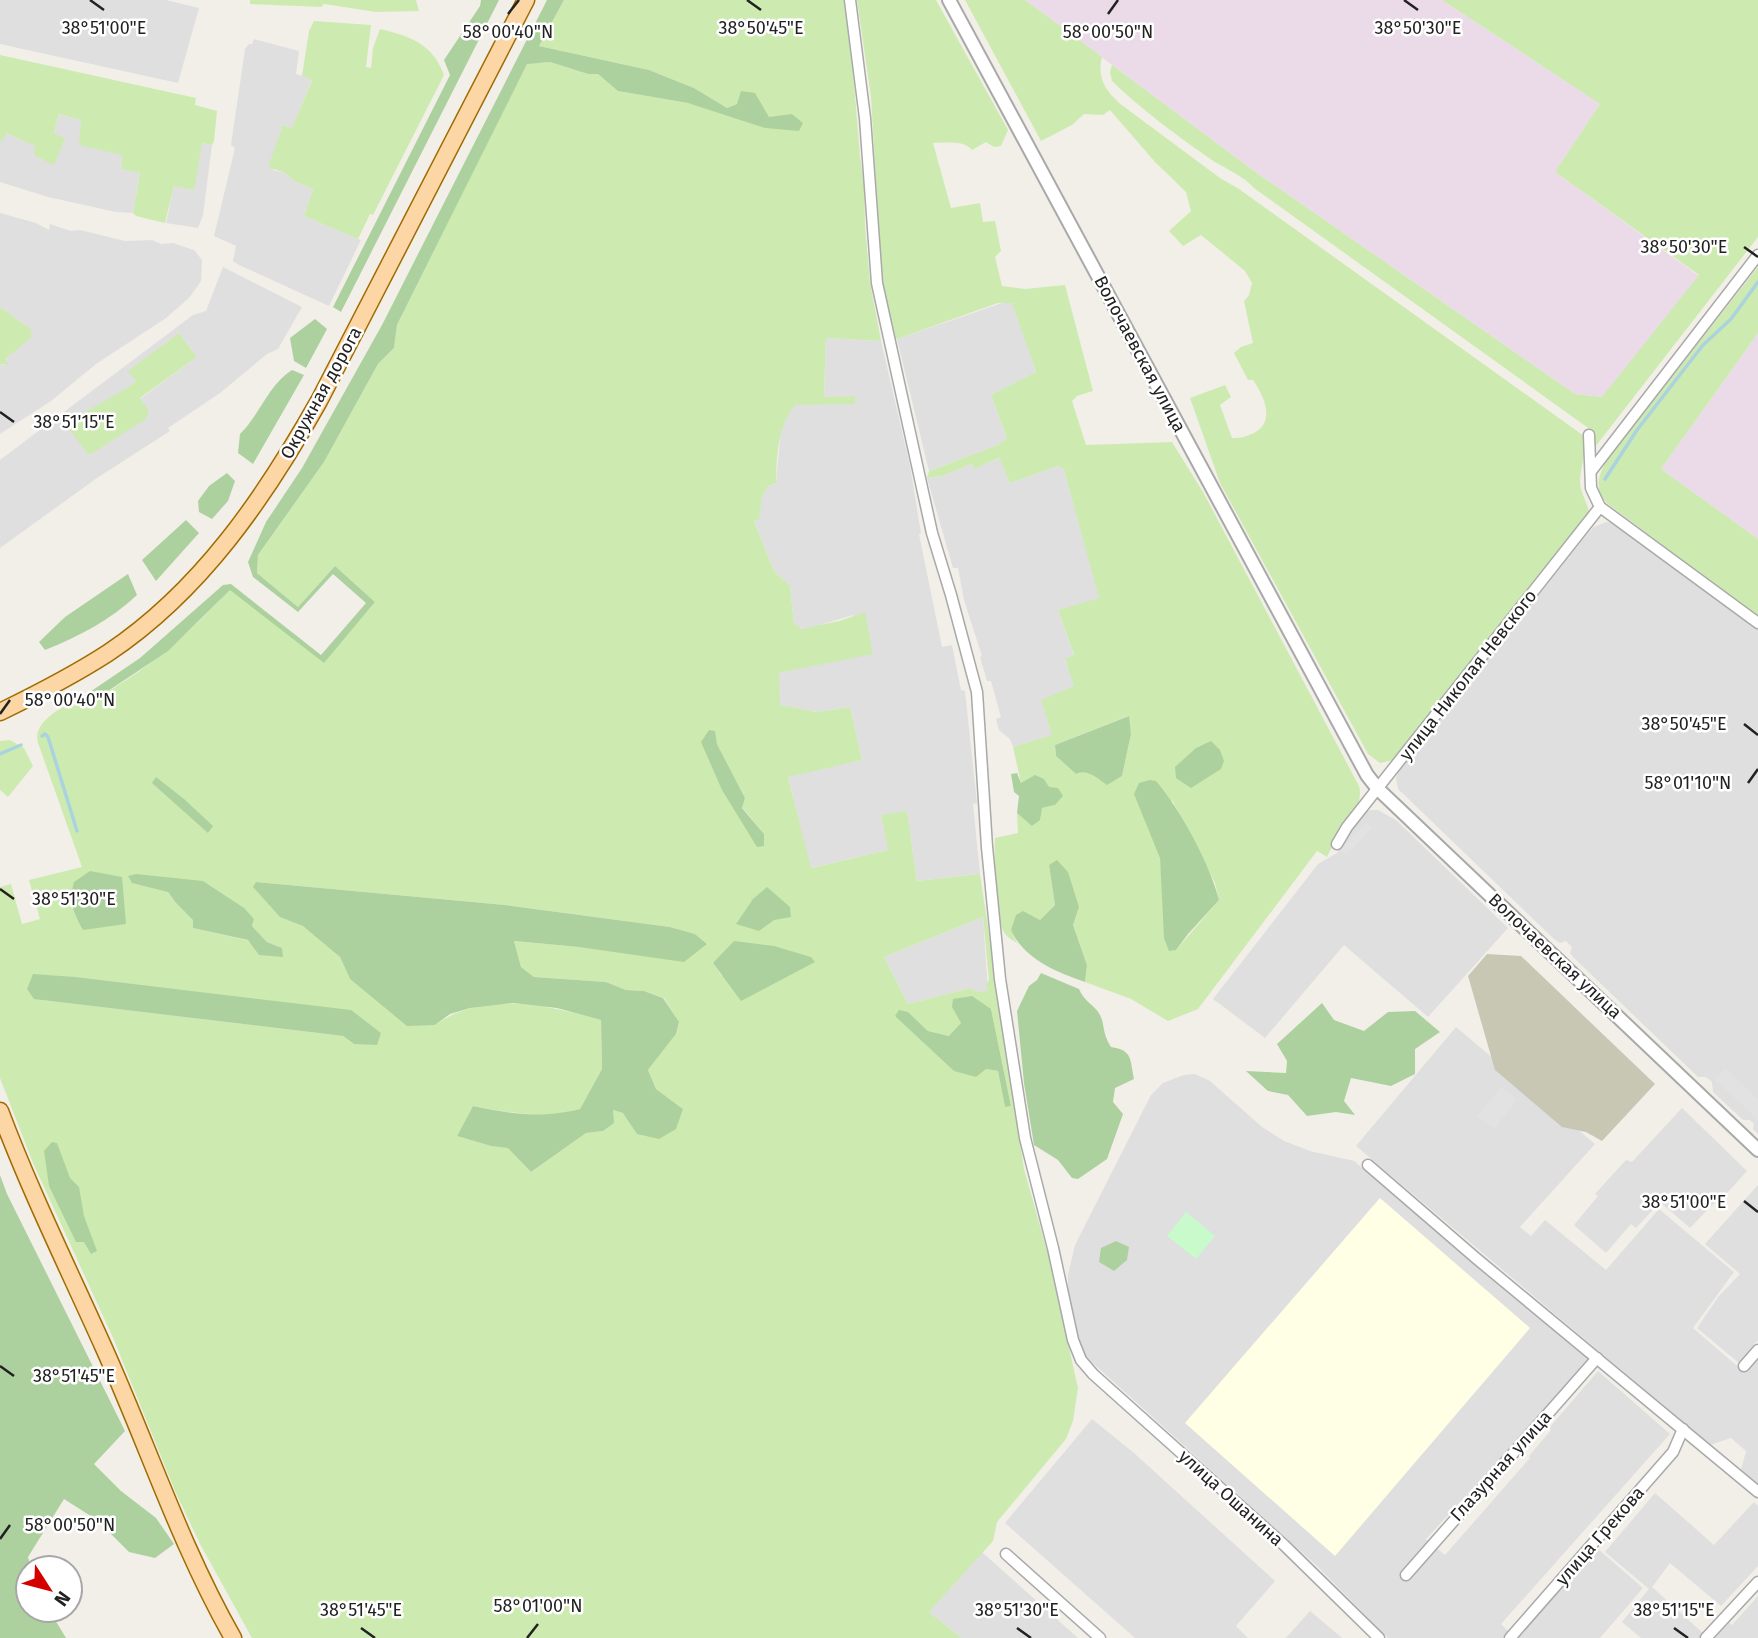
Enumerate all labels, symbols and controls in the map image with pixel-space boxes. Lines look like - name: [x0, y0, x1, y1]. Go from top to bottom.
- text: 38°51'00"E: [62, 17, 146, 39]
- text: 38°50'45"E: [718, 17, 804, 39]
- text: 38°50'30"E: [1375, 17, 1461, 39]
- text: 58°00'40"N: [463, 21, 553, 43]
- text: 58°00'50"N: [1063, 21, 1153, 43]
- text: 38°50'30"E: [1641, 236, 1727, 258]
- street label: Волочаевская улица: [1089, 272, 1191, 436]
- street label: Окружная дорога: [276, 323, 366, 463]
- text: 38°51'15"E: [33, 411, 115, 433]
- street label: улица Николая Невского: [1395, 585, 1541, 765]
- text: 58°00'40"N: [25, 689, 115, 711]
- text: 38°50'45"E: [1641, 713, 1727, 735]
- text: 58°01'10"N: [1645, 772, 1731, 794]
- text: 38°51'30"E: [32, 888, 116, 910]
- street label: Волочаевская улица: [1484, 889, 1626, 1023]
- text: 38°51'00"E: [1642, 1191, 1726, 1213]
- text: 38°51'45"E: [33, 1365, 115, 1387]
- street label: Глазурная улица: [1446, 1406, 1556, 1526]
- street label: улица Ошанина: [1174, 1445, 1288, 1551]
- street label: улица Грекова: [1551, 1482, 1649, 1590]
- text: 58°00'50"N: [25, 1514, 115, 1536]
- north arrow: [14, 1554, 84, 1624]
- text: N: [49, 1587, 75, 1611]
- text: 58°01'00"N: [494, 1595, 582, 1617]
- text: 38°51'45"E: [320, 1599, 402, 1621]
- text: 38°51'30"E: [975, 1599, 1059, 1621]
- text: 38°51'15"E: [1633, 1599, 1715, 1621]

